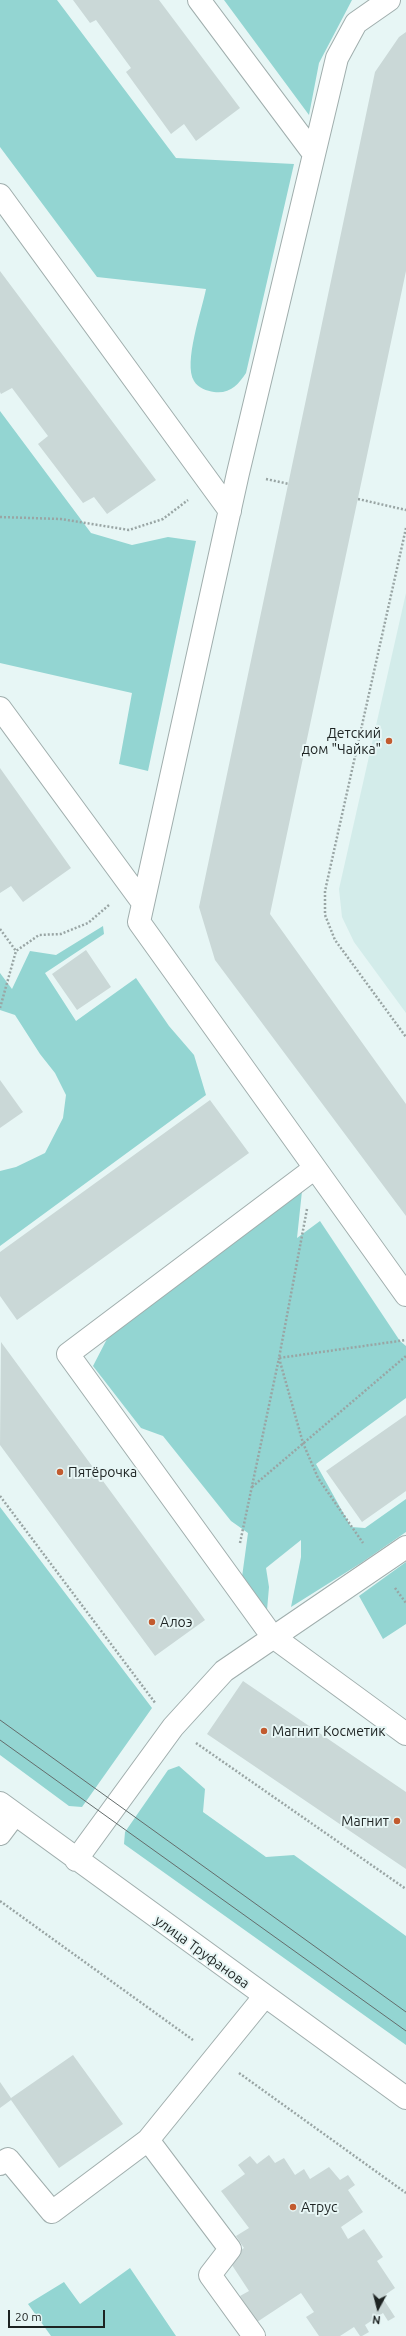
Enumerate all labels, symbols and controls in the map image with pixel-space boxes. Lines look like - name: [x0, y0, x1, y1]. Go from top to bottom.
- place label: Детский дом "Чайка": [302, 725, 381, 758]
- marker: Детский дом "Чайка": [384, 736, 394, 746]
- place label: Пятёрочка: [68, 1464, 137, 1480]
- marker: Пятёрочка: [55, 1467, 65, 1477]
- place label: Алоэ: [160, 1614, 192, 1630]
- marker: Алоэ: [147, 1617, 157, 1627]
- place label: Магнит Косметик: [272, 1723, 386, 1739]
- marker: Магнит Косметик: [259, 1726, 269, 1736]
- place label: Магнит: [341, 1813, 389, 1829]
- marker: Магнит: [392, 1816, 402, 1826]
- street label: улица Труфанова: [151, 1912, 253, 1992]
- place label: Атрус: [301, 2199, 337, 2215]
- marker: Атрус: [288, 2202, 298, 2212]
- north arrow: [358, 2288, 398, 2328]
- scale bar: [10, 2302, 107, 2328]
- text: 20 m: [15, 2310, 42, 2323]
- text: N: [372, 2313, 381, 2326]

